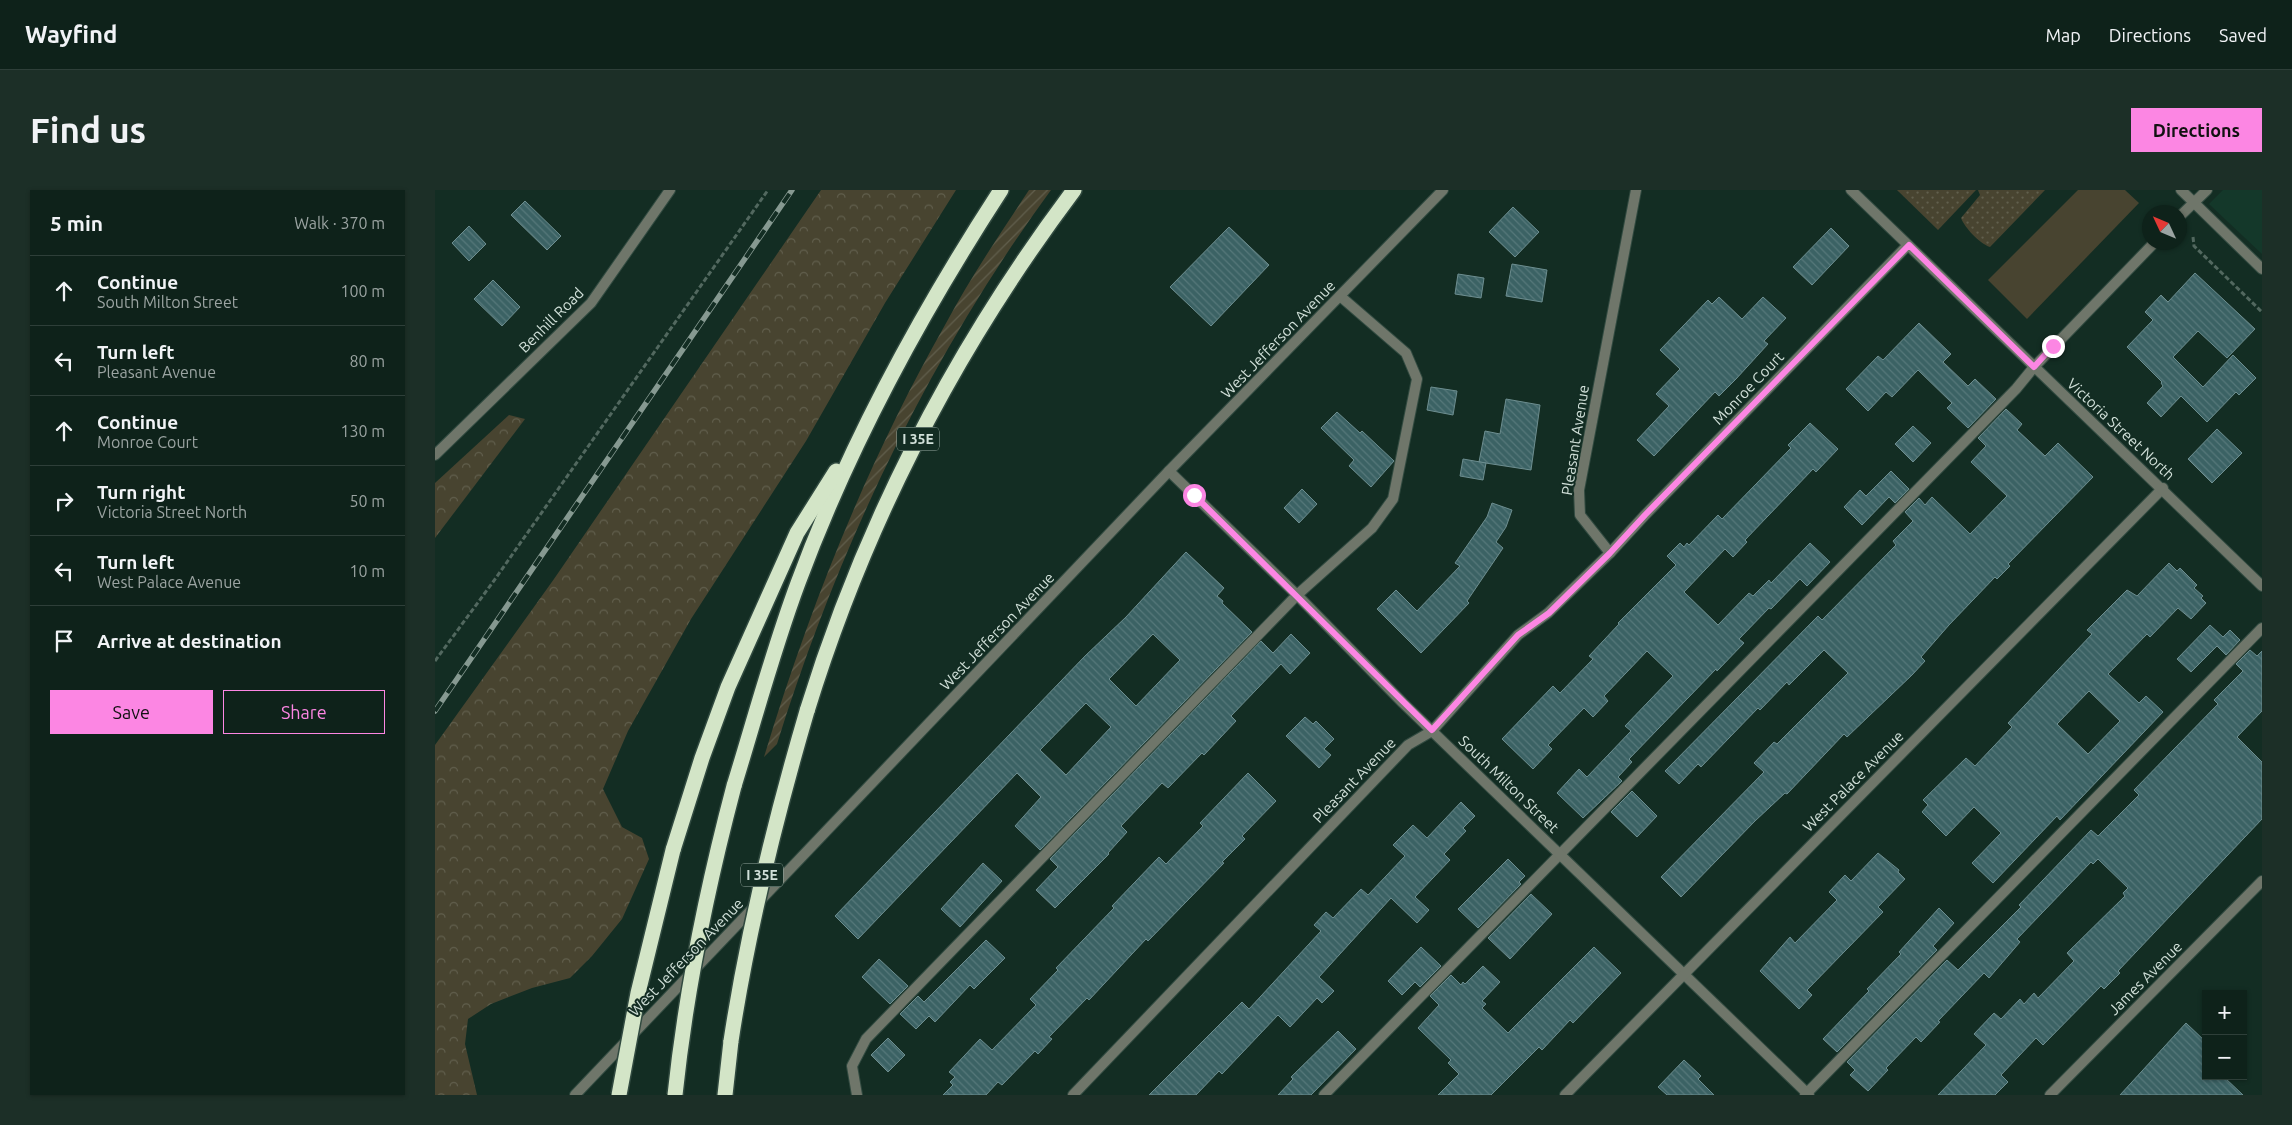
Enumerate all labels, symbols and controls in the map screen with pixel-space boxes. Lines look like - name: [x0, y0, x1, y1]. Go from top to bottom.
- text: Wayfind: [25, 21, 117, 48]
- text: Map: [2045, 25, 2081, 45]
- text: Directions: [2109, 25, 2191, 45]
- text: Saved: [2219, 25, 2267, 45]
- button: Directions: [2131, 108, 2262, 152]
- text: Find us: [30, 110, 146, 150]
- north arrow: [2142, 205, 2187, 250]
- text: 5 min: [50, 211, 103, 235]
- text: Walk · 370 m: [294, 214, 385, 232]
- text: Continue: [97, 271, 178, 293]
- icon: ahead: [50, 277, 78, 305]
- street label: West Jefferson Avenue: [1217, 277, 1339, 401]
- text: 100 m: [340, 282, 385, 300]
- street label: Benhill Road: [515, 284, 587, 356]
- text: South Milton Street: [97, 293, 238, 311]
- route end: [2042, 335, 2065, 358]
- text: Turn left: [97, 341, 175, 363]
- icon: left: [50, 347, 78, 375]
- street label: Monroe Court: [1709, 348, 1787, 428]
- text: 80 m: [349, 352, 385, 370]
- text: Pleasant Avenue: [97, 363, 216, 381]
- street label: Victoria Street North: [2064, 375, 2178, 483]
- street label: Pleasant Avenue: [1558, 384, 1592, 496]
- text: Continue: [97, 411, 178, 433]
- icon: ahead: [50, 417, 78, 445]
- text: 130 m: [340, 422, 385, 440]
- road number: I 35E: [897, 428, 939, 450]
- text: Monroe Court: [97, 433, 198, 451]
- text: Turn right: [97, 481, 185, 503]
- route start: [1183, 484, 1206, 507]
- icon: right: [50, 487, 78, 515]
- text: 50 m: [349, 492, 385, 510]
- text: Victoria Street North: [97, 503, 247, 521]
- text: Turn left: [97, 551, 175, 573]
- icon: left: [50, 557, 78, 585]
- text: 10 m: [349, 562, 385, 580]
- street label: West Jefferson Avenue: [936, 569, 1058, 693]
- text: West Palace Avenue: [97, 573, 241, 591]
- icon: arrive: [50, 627, 78, 655]
- text: Arrive at destination: [97, 630, 282, 652]
- button: Save: [50, 690, 213, 734]
- button: Share: [223, 690, 385, 734]
- street label: West Palace Avenue: [1799, 727, 1907, 835]
- street label: South Milton Street: [1456, 732, 1563, 836]
- street label: Pleasant Avenue: [1309, 734, 1399, 826]
- road number: I 35E: [741, 864, 783, 886]
- street label: West Jefferson Avenue: [625, 895, 747, 1019]
- street label: James Avenue: [2105, 938, 2185, 1018]
- map controls: [2202, 990, 2247, 1080]
- button: +: [2202, 990, 2247, 1035]
- button: −: [2202, 1035, 2247, 1080]

